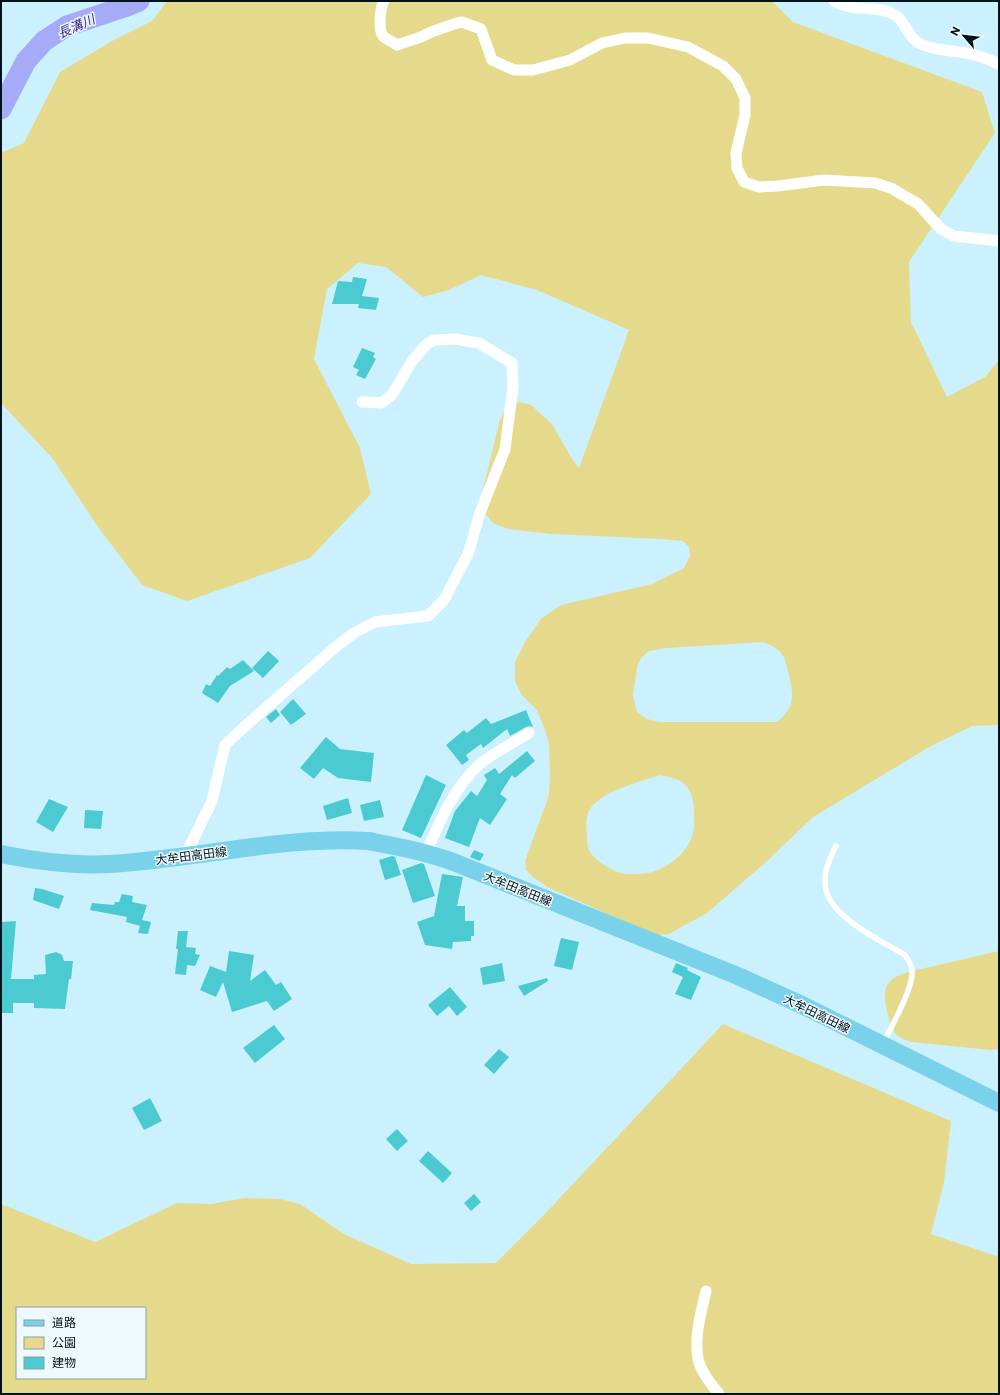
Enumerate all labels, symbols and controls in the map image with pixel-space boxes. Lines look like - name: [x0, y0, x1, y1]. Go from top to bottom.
- water label: 長溝川: [55, 10, 99, 41]
- north arrow: [944, 16, 984, 56]
- text: N: [947, 24, 962, 38]
- street label: 大牟田高田線: [154, 844, 228, 866]
- street label: 大牟田高田線: [482, 868, 554, 908]
- street label: 大牟田高田線: [782, 991, 852, 1035]
- legend: [16, 1307, 146, 1379]
- text: 道路: [52, 1315, 76, 1329]
- text: 公園: [52, 1335, 76, 1349]
- text: 建物: [52, 1355, 76, 1369]

